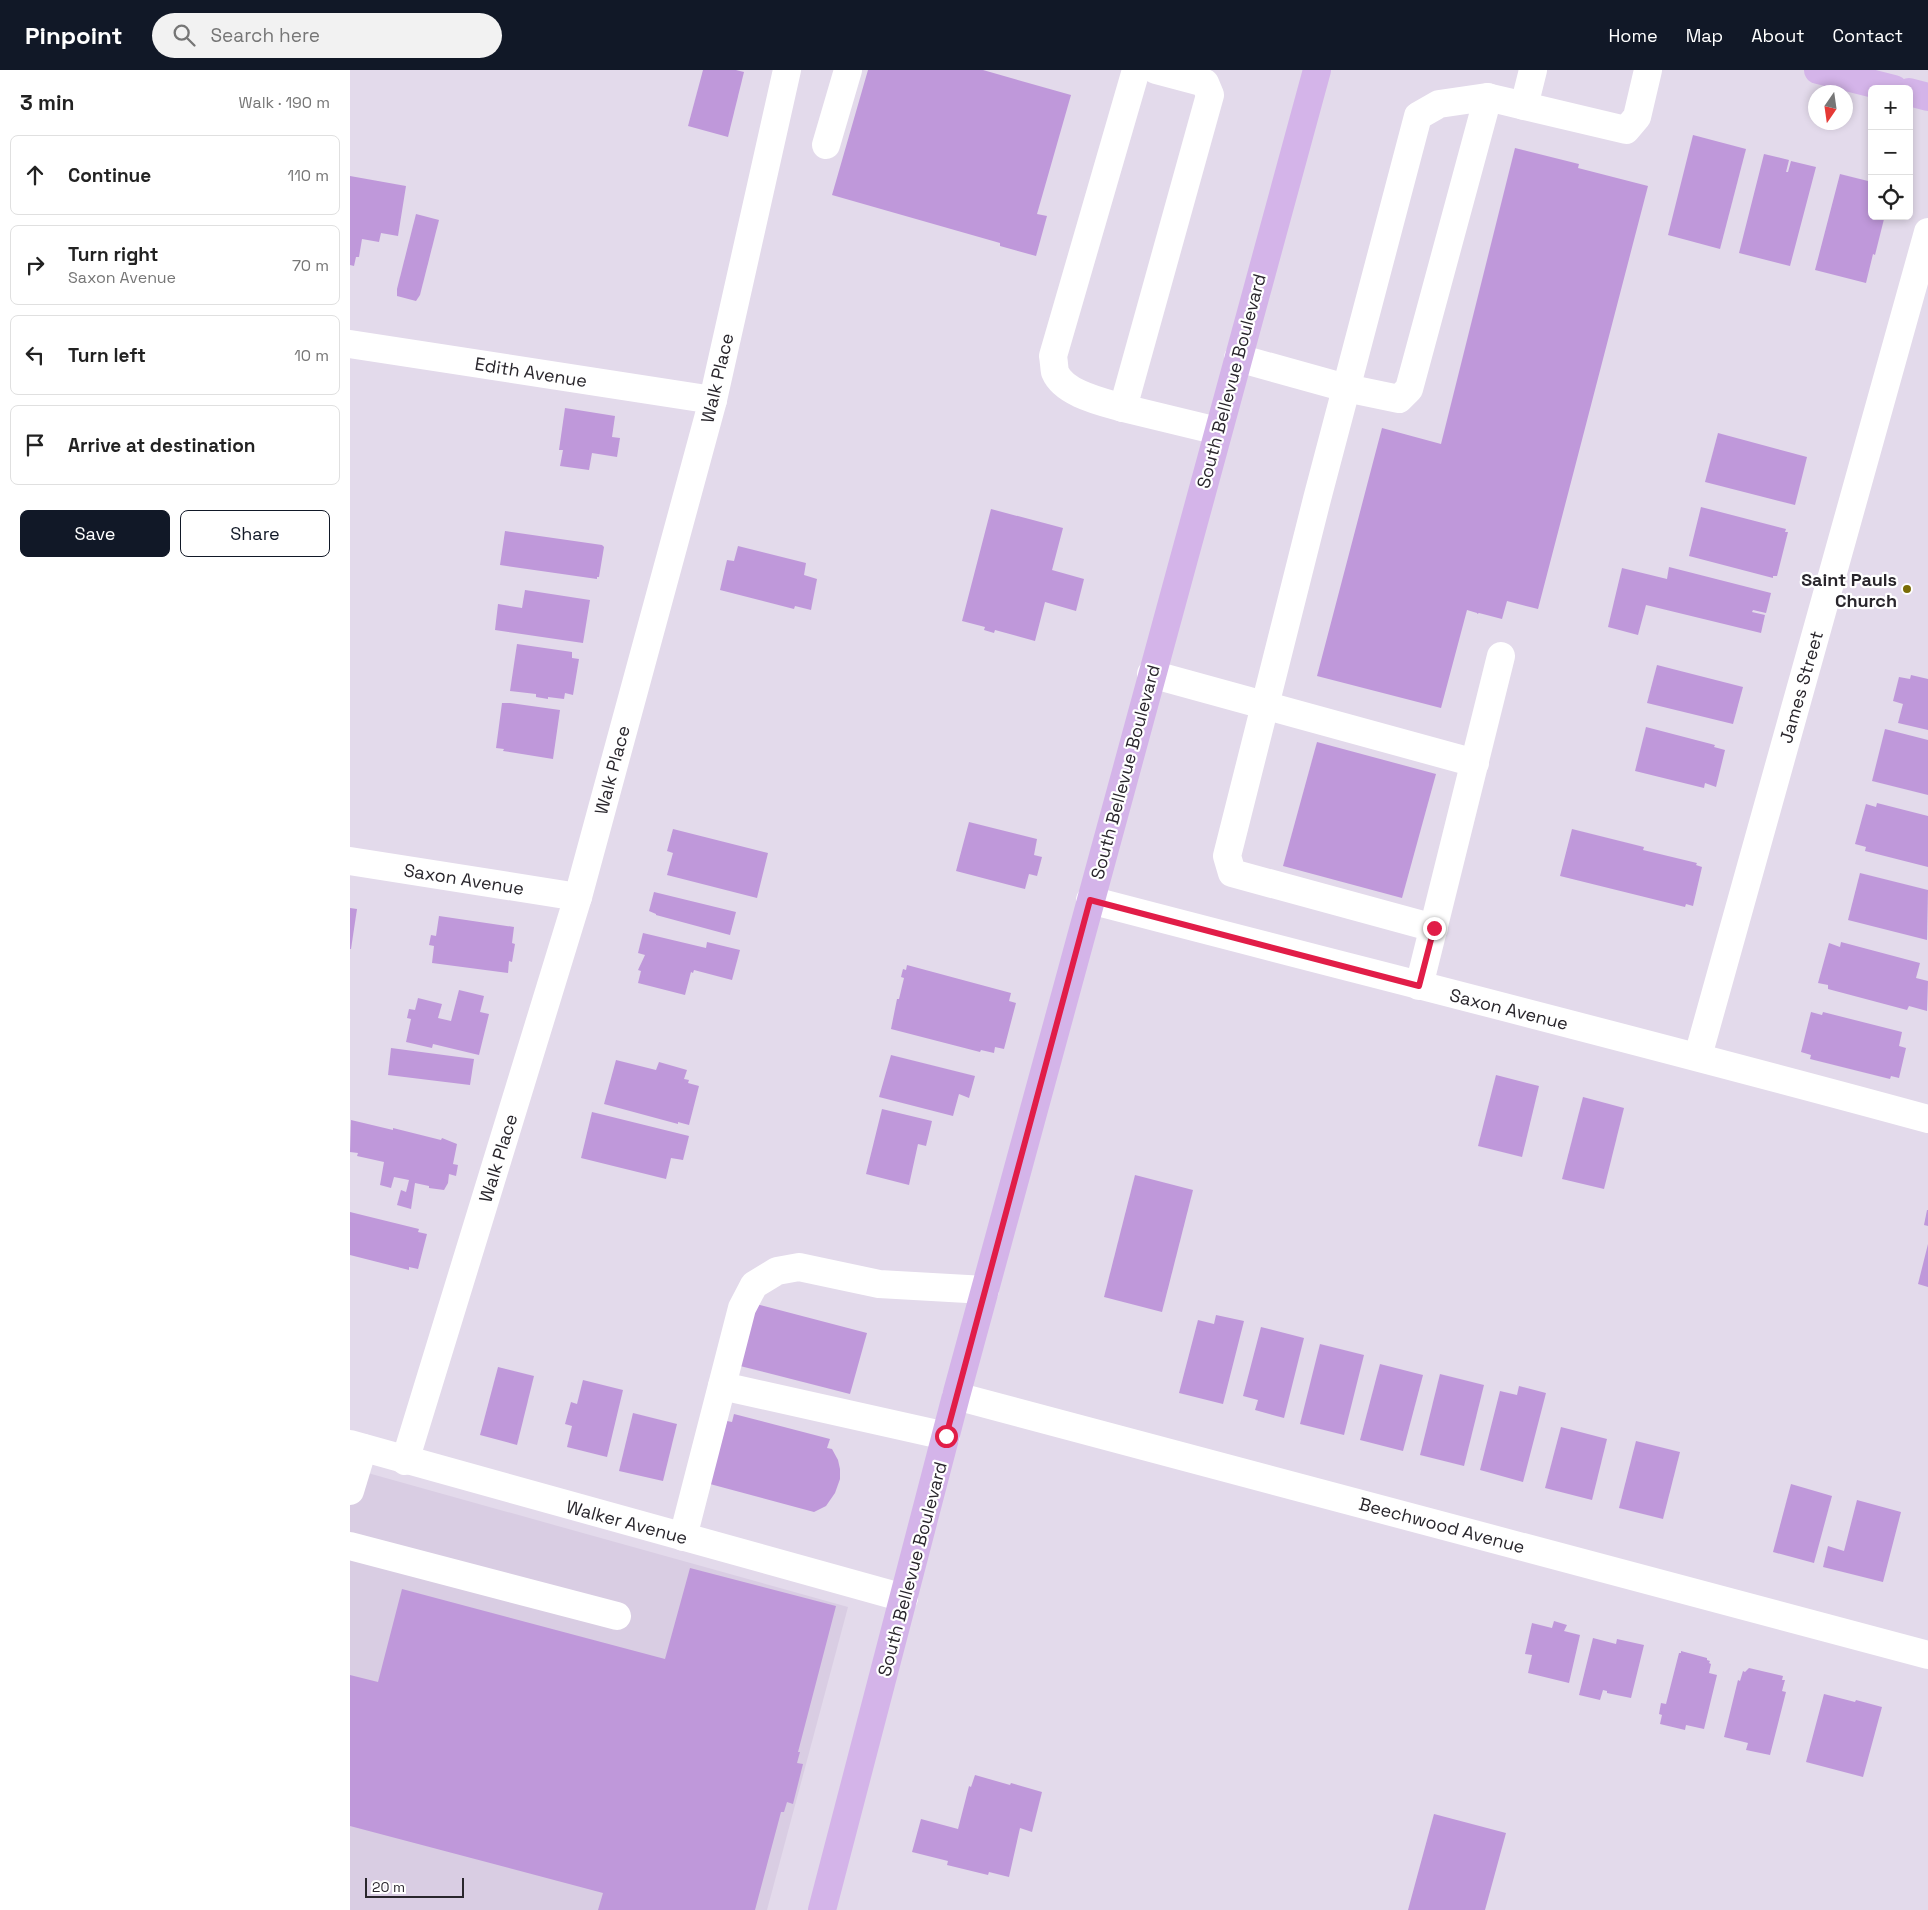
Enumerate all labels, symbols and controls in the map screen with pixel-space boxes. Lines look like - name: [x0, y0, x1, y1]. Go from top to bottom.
- search box: [152, 13, 502, 58]
- text: Pinpoint: [25, 20, 122, 51]
- icon: search: [170, 21, 198, 49]
- text: Search here: [210, 23, 320, 48]
- text: Home: [1609, 24, 1658, 47]
- text: Map: [1686, 24, 1723, 47]
- text: About: [1751, 24, 1805, 47]
- text: Contact: [1833, 24, 1903, 47]
- north arrow: [1808, 85, 1853, 130]
- map controls: [1868, 85, 1913, 220]
- button: +: [1868, 85, 1913, 130]
- text: 3 min: [20, 89, 75, 116]
- text: Walk · 190 m: [239, 92, 330, 113]
- button: −: [1868, 130, 1913, 175]
- icon: ahead: [21, 161, 49, 189]
- text: Continue: [68, 163, 151, 188]
- text: 110 m: [287, 165, 329, 186]
- button: locate: [1868, 175, 1913, 220]
- text: Turn right: [68, 242, 158, 267]
- icon: right: [21, 251, 49, 279]
- text: 70 m: [292, 255, 329, 276]
- text: Saxon Avenue: [68, 267, 176, 288]
- street label: South Bellevue Boulevard: [1191, 271, 1271, 491]
- street label: Walk Place: [696, 331, 738, 425]
- icon: left: [21, 341, 49, 369]
- text: Turn left: [68, 343, 146, 368]
- text: 10 m: [294, 345, 329, 366]
- street label: Edith Avenue: [473, 352, 589, 392]
- icon: arrive: [21, 431, 49, 459]
- text: Arrive at destination: [68, 433, 256, 458]
- button: Save: [20, 510, 170, 557]
- button: Share: [180, 510, 330, 557]
- place label: Saint Pauls Church: [1801, 568, 1897, 612]
- marker: Saint Pauls Church: [1901, 583, 1913, 595]
- street label: James Street: [1774, 628, 1828, 746]
- street label: South Bellevue Boulevard: [1085, 662, 1165, 882]
- street label: Walk Place: [589, 723, 635, 817]
- street label: Saxon Avenue: [402, 858, 526, 900]
- route end: [1423, 917, 1446, 940]
- street label: Saxon Avenue: [1447, 983, 1571, 1035]
- street label: Walk Place: [474, 1111, 522, 1205]
- route start: [935, 1425, 958, 1448]
- street label: South Bellevue Boulevard: [872, 1459, 952, 1679]
- street label: Beechwood Avenue: [1356, 1492, 1528, 1558]
- street label: Walker Avenue: [564, 1495, 690, 1549]
- scale bar: [365, 1875, 464, 1898]
- text: 20 m: [372, 1878, 405, 1896]

